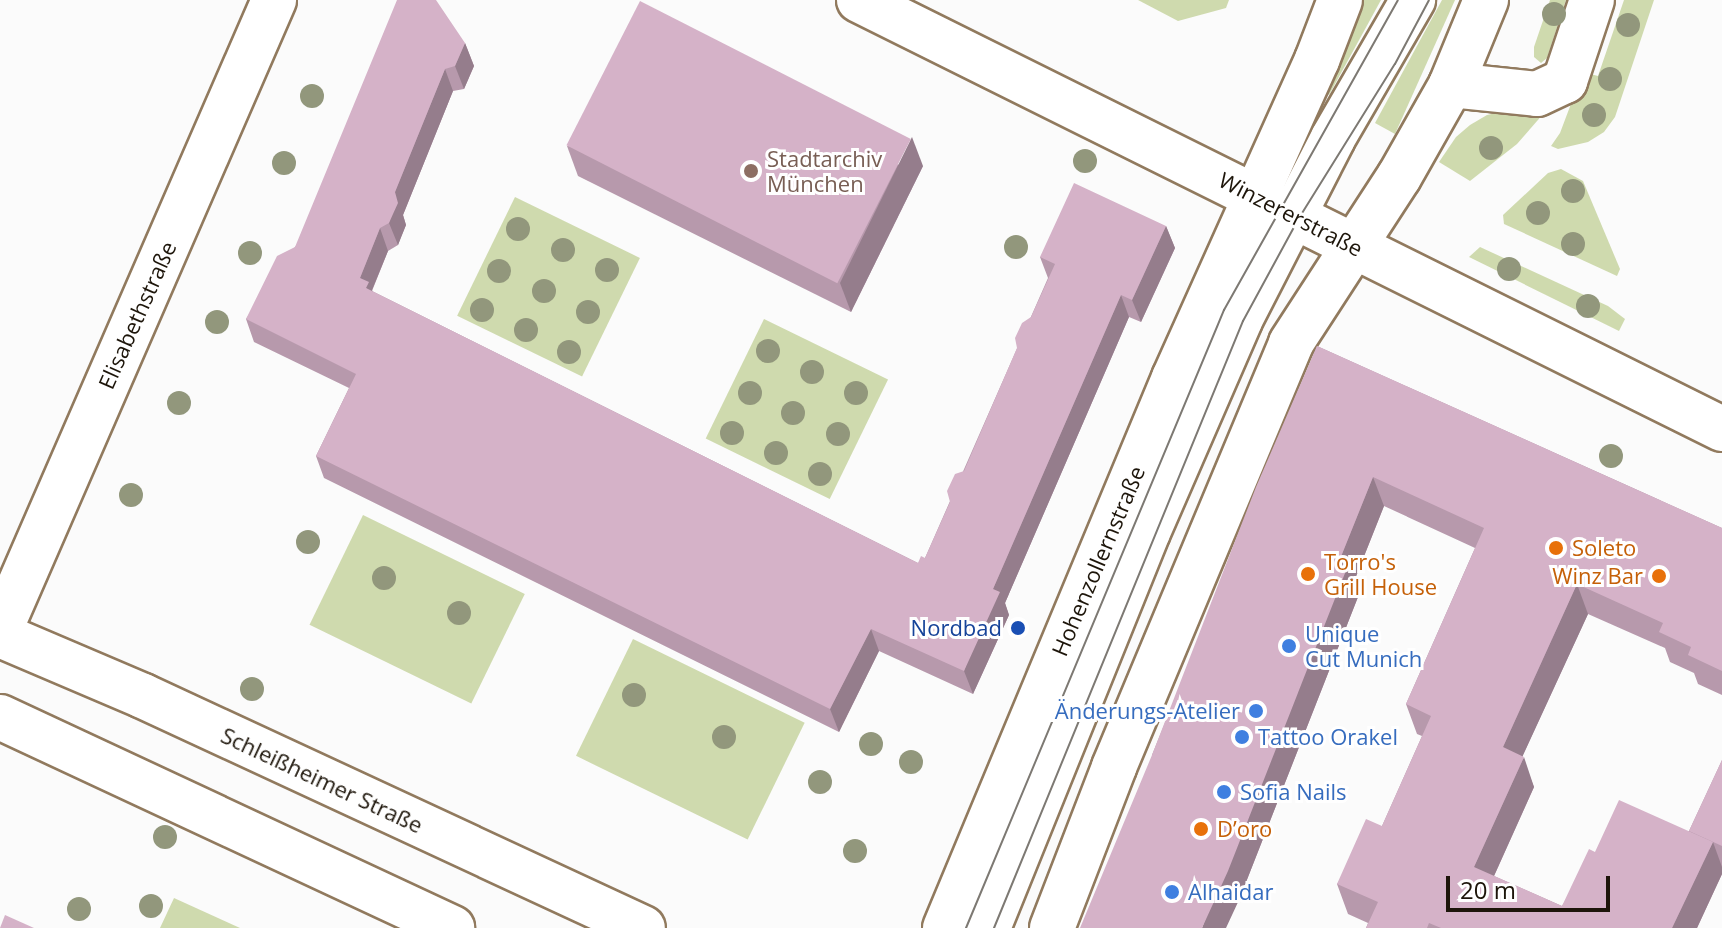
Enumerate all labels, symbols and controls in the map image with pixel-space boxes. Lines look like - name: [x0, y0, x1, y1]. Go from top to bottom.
- place label: Stadtarchiv München: [767, 145, 882, 196]
- marker: Stadtarchiv München: [742, 162, 760, 180]
- street label: Winzererstraße: [1215, 166, 1367, 262]
- street label: Elisabethstraße: [93, 237, 181, 393]
- street label: Hohenzollernstraße: [1046, 462, 1150, 660]
- place label: Soleto: [1572, 535, 1636, 561]
- marker: Soleto: [1547, 539, 1565, 557]
- place label: Torro's Grill House: [1324, 548, 1437, 600]
- place label: Winz Bar: [1552, 563, 1643, 589]
- marker: Torro's Grill House: [1299, 565, 1317, 583]
- marker: Winz Bar: [1650, 567, 1668, 585]
- place label: Nordbad: [911, 615, 1002, 641]
- marker: Nordbad: [1009, 619, 1027, 637]
- place label: Unique Cut Munich: [1305, 620, 1422, 672]
- marker: Unique Cut Munich: [1280, 637, 1298, 655]
- place label: Änderungs-Atelier: [1055, 698, 1240, 724]
- marker: Änderungs-Atelier: [1247, 702, 1265, 720]
- street label: Schleißheimer Straße: [217, 722, 427, 838]
- place label: Tattoo Orakel: [1258, 724, 1398, 750]
- marker: Tattoo Orakel: [1233, 728, 1251, 746]
- place label: Sofia Nails: [1240, 779, 1347, 805]
- marker: Sofia Nails: [1215, 783, 1233, 801]
- place label: D’oro: [1217, 816, 1272, 842]
- marker: D’oro: [1192, 820, 1210, 838]
- scale bar: [1450, 860, 1614, 910]
- text: 20 m: [1460, 873, 1516, 906]
- place label: Alhaidar: [1188, 879, 1273, 905]
- marker: Alhaidar: [1163, 883, 1181, 901]

